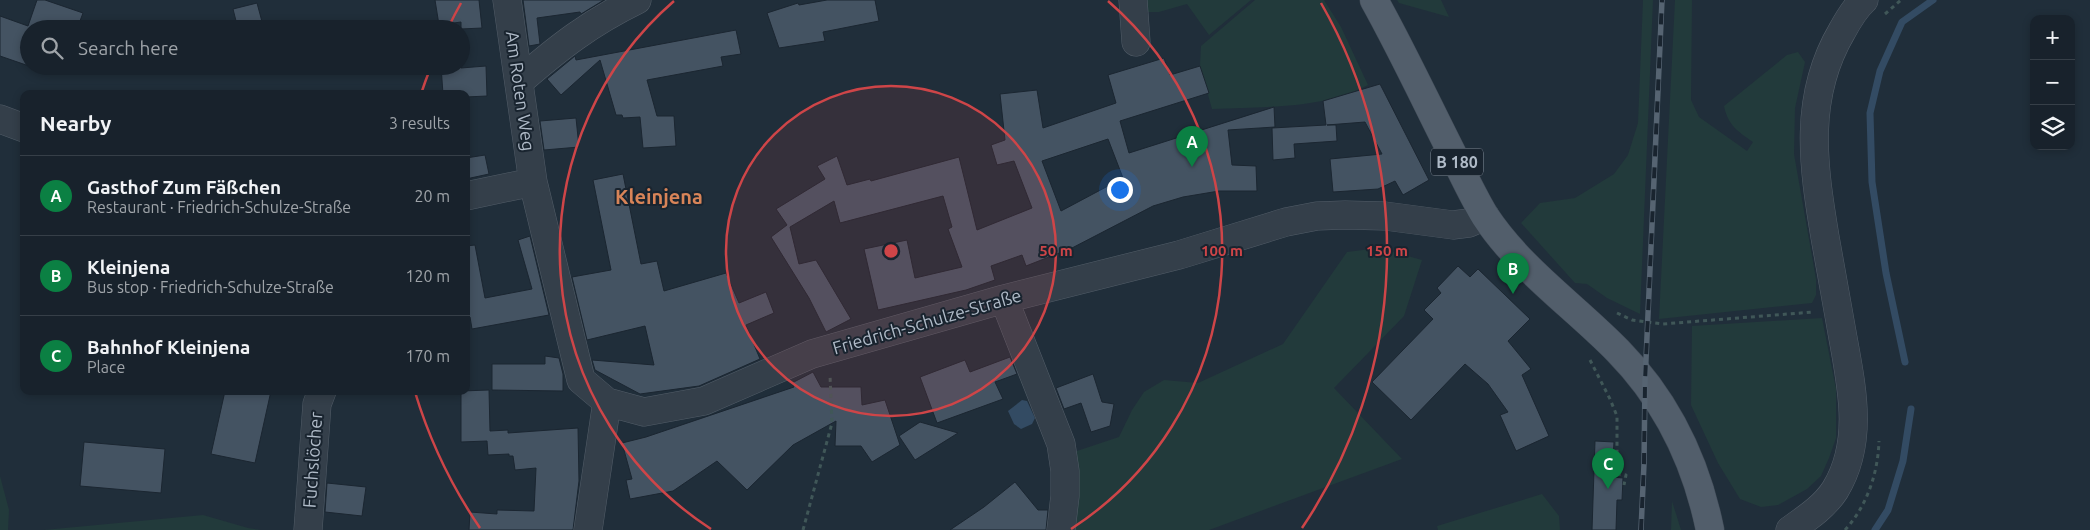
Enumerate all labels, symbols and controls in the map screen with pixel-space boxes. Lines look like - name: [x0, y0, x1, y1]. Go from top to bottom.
- map controls: [2030, 15, 2075, 150]
- button: +: [2030, 15, 2075, 60]
- search box: [20, 20, 470, 75]
- street label: Am Roten Weg: [503, 30, 539, 152]
- icon: search: [38, 34, 66, 62]
- text: Search here: [78, 37, 178, 59]
- button: −: [2030, 60, 2075, 105]
- button: layers: [2030, 105, 2075, 150]
- text: Nearby: [40, 111, 111, 135]
- text: 3 results: [389, 114, 450, 132]
- pin: A: [1176, 126, 1208, 167]
- road number: B 180: [1431, 148, 1483, 176]
- text: Gasthof Zum Fäßchen: [87, 176, 281, 198]
- your location: [1107, 177, 1133, 203]
- district label: Kleinjena: [615, 185, 703, 208]
- text: A: [50, 187, 62, 205]
- text: 20 m: [414, 187, 450, 205]
- text: Restaurant · Friedrich-Schulze-Straße: [87, 198, 351, 216]
- centre of rings: [882, 242, 900, 260]
- text: 50 m: [1039, 242, 1073, 259]
- text: 100 m: [1201, 242, 1243, 259]
- text: 150 m: [1366, 242, 1408, 259]
- pin: B: [1497, 253, 1529, 294]
- text: Kleinjena: [87, 256, 170, 278]
- text: B: [51, 267, 61, 285]
- text: 120 m: [405, 267, 450, 285]
- text: Bus stop · Friedrich-Schulze-Straße: [87, 278, 334, 296]
- street label: Friedrich-Schulze-Straße: [830, 284, 1023, 358]
- text: Bahnhof Kleinjena: [87, 336, 250, 358]
- text: C: [51, 347, 61, 365]
- text: 170 m: [405, 347, 450, 365]
- text: Place: [87, 358, 125, 376]
- street label: Fuchslöcher: [299, 411, 325, 509]
- pin: C: [1592, 448, 1624, 489]

